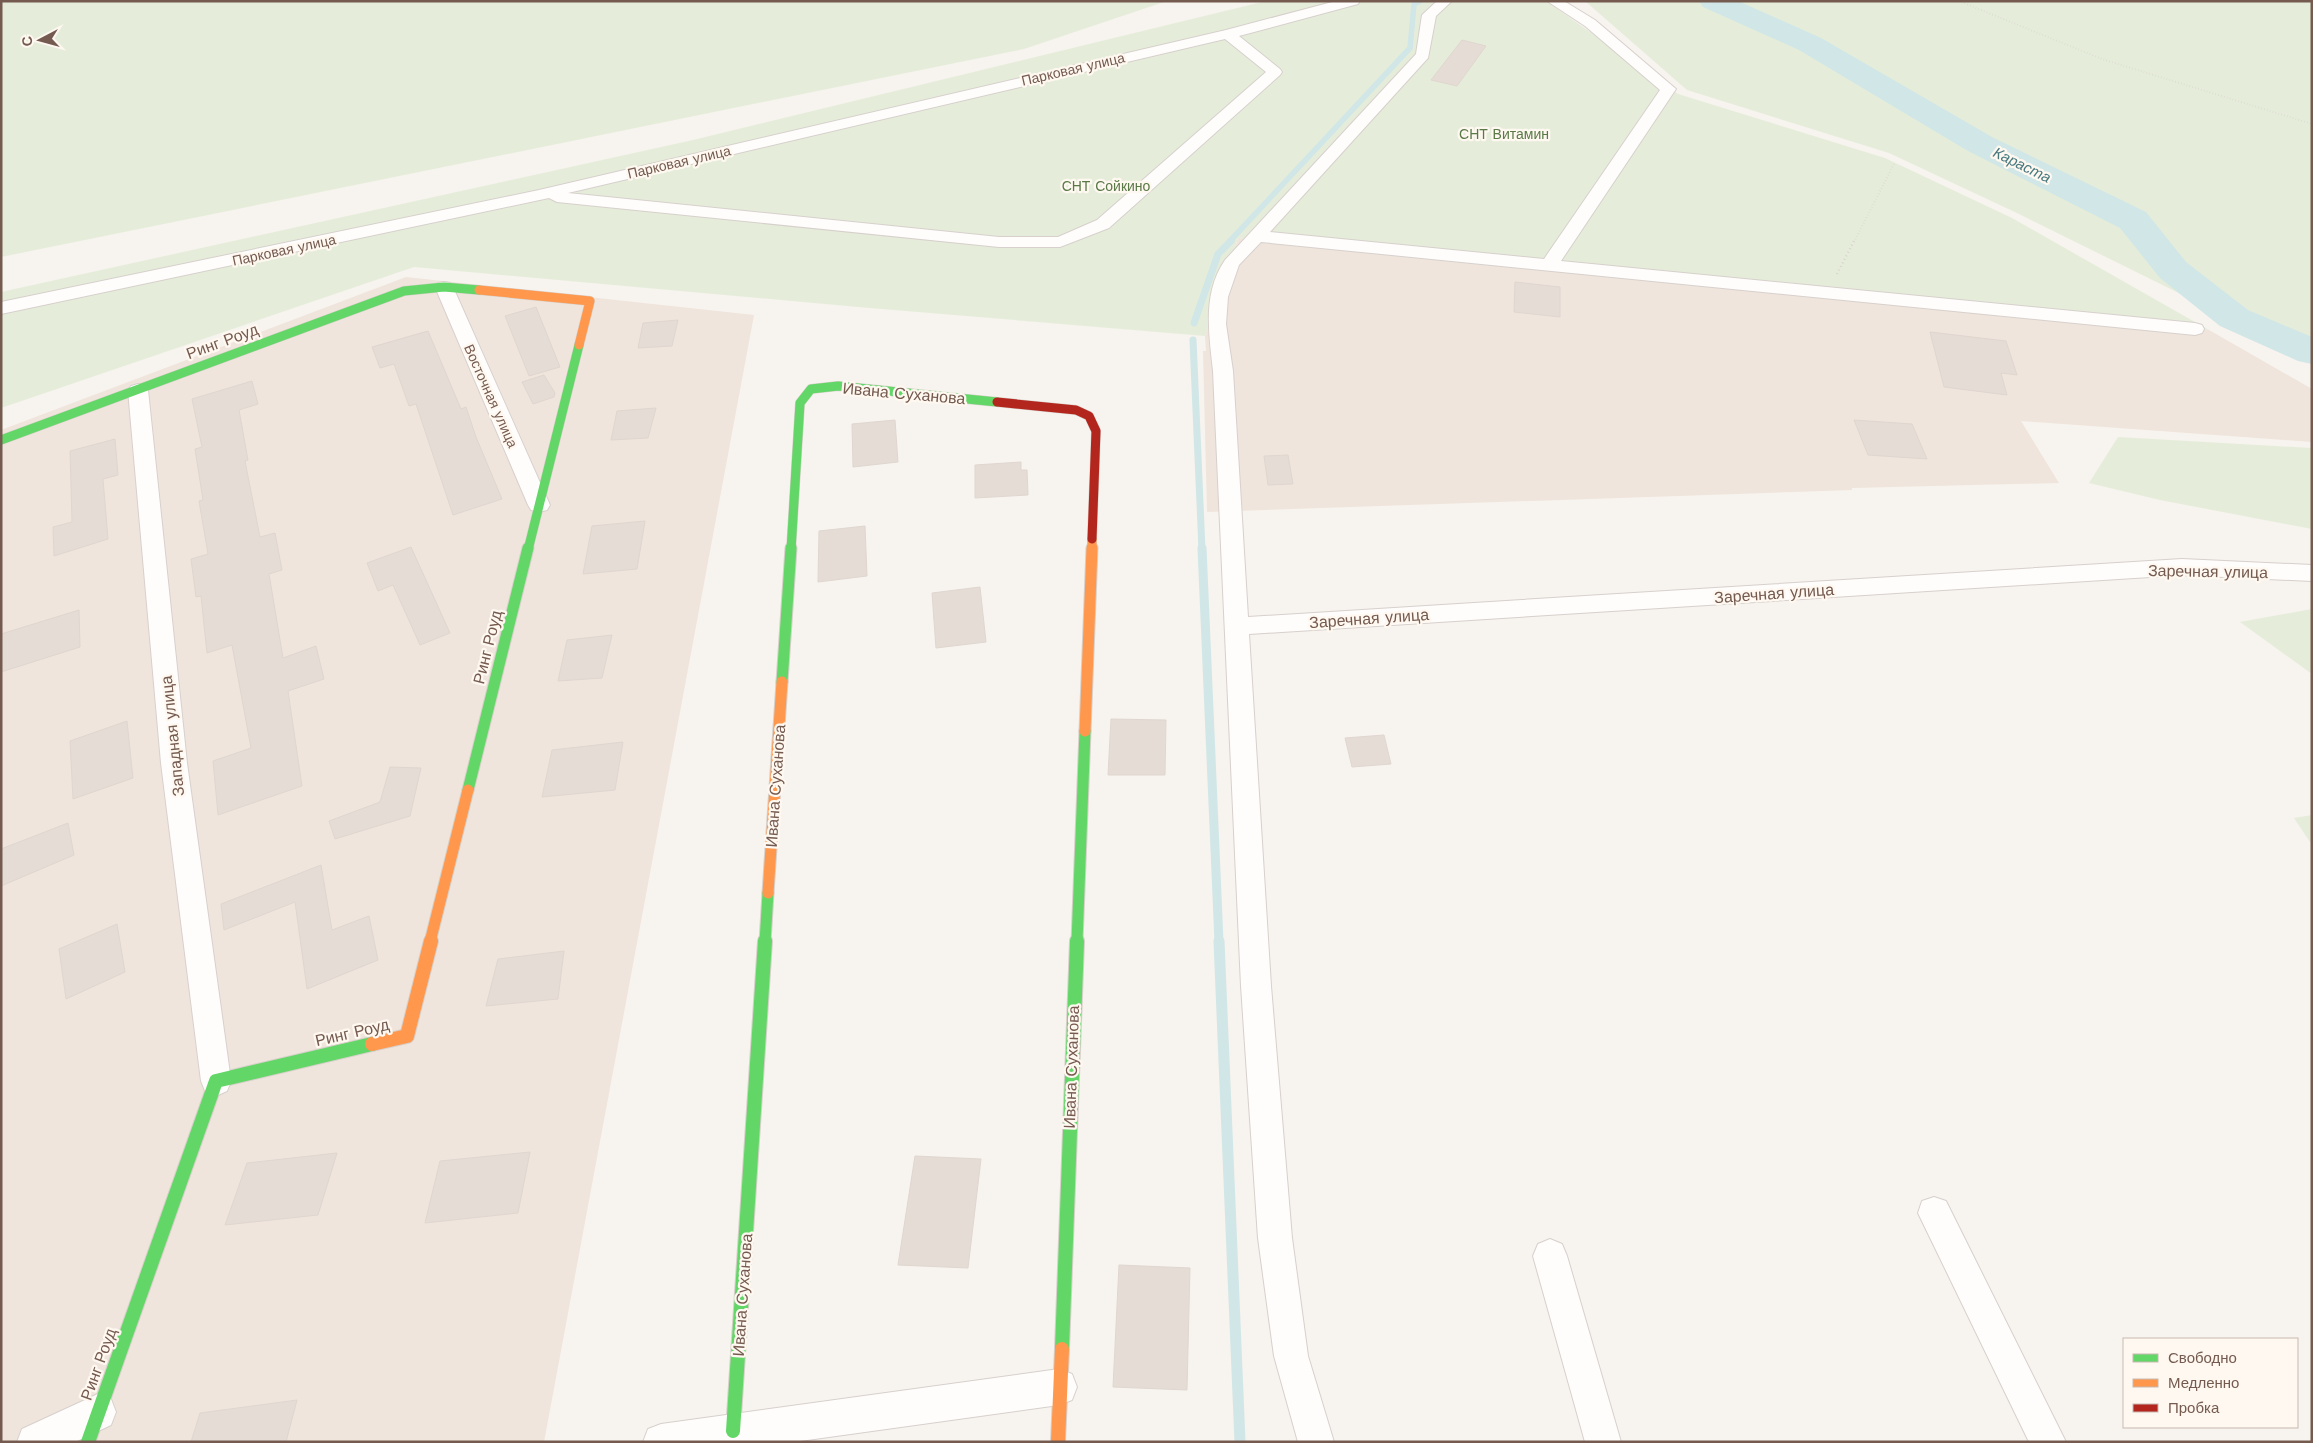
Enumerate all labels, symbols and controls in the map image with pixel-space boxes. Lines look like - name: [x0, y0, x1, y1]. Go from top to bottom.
- north arrow: [15, 15, 65, 65]
- text: С: [19, 35, 36, 47]
- street label: Парковая улица: [1020, 49, 1126, 89]
- park label: СНТ Витамин: [1459, 126, 1549, 142]
- street label: Парковая улица: [626, 142, 732, 182]
- water label: Караста: [1990, 143, 2054, 187]
- park label: СНТ Сойкино: [1062, 178, 1151, 194]
- street label: Парковая улица: [231, 231, 338, 269]
- street label: Ринг Роуд: [184, 319, 261, 363]
- street label: Восточная улица: [461, 342, 521, 450]
- street label: Ивана Суханова: [842, 379, 966, 408]
- street label: Заречная улица: [2148, 561, 2268, 582]
- street label: Заречная улица: [1714, 580, 1835, 607]
- street label: Заречная улица: [1309, 605, 1430, 632]
- street label: Ринг Роуд: [469, 608, 506, 686]
- street label: Западная улица: [157, 675, 188, 797]
- street label: Ивана Суханова: [762, 724, 789, 848]
- street label: Ивана Суханова: [1060, 1005, 1083, 1129]
- street label: Ринг Роуд: [313, 1015, 392, 1050]
- street label: Ивана Суханова: [729, 1233, 756, 1357]
- street label: Ринг Роуд: [77, 1325, 120, 1403]
- legend: [2123, 1338, 2298, 1428]
- text: Свободно: [2168, 1349, 2237, 1367]
- text: Медленно: [2168, 1374, 2239, 1392]
- text: Пробка: [2168, 1399, 2220, 1417]

